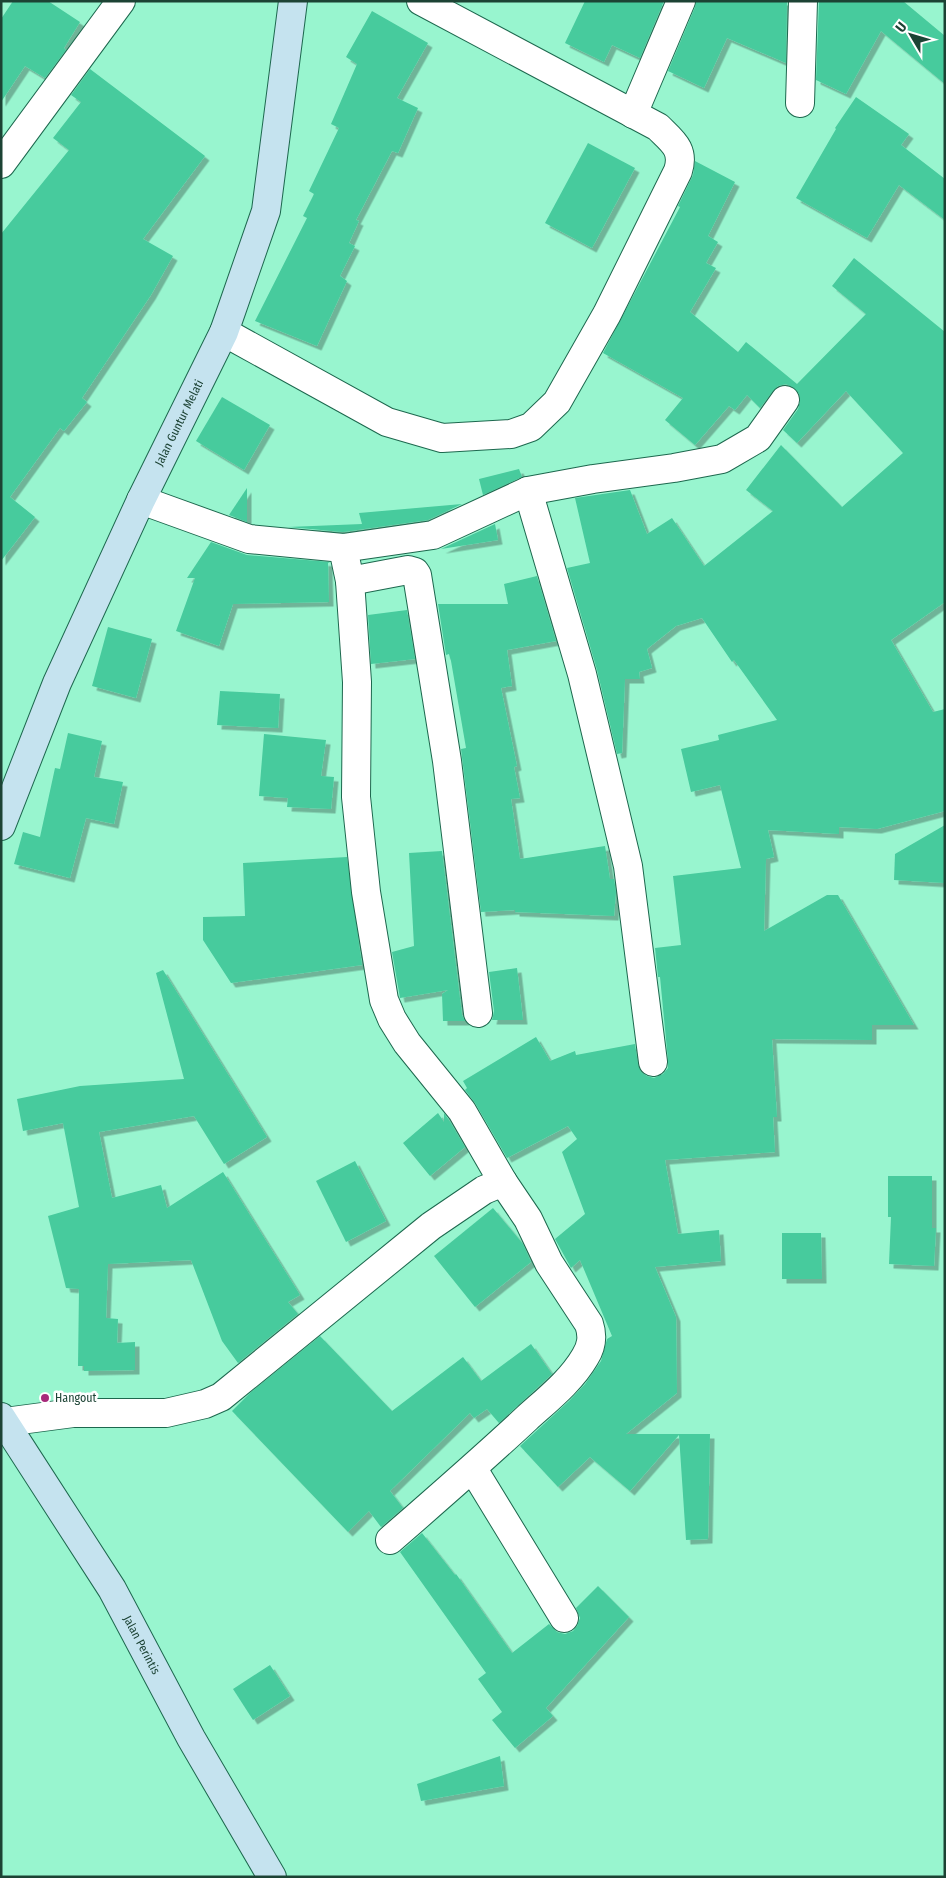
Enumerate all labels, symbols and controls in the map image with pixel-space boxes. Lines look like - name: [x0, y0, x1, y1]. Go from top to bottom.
- north arrow: [886, 10, 936, 60]
- text: U: [892, 19, 910, 36]
- street label: Jalan Guntur Melati: [152, 377, 206, 468]
- place label: Hangout: [55, 1391, 97, 1405]
- marker: Hangout: [39, 1392, 51, 1404]
- street label: Jalan Perintis: [120, 1613, 163, 1677]

